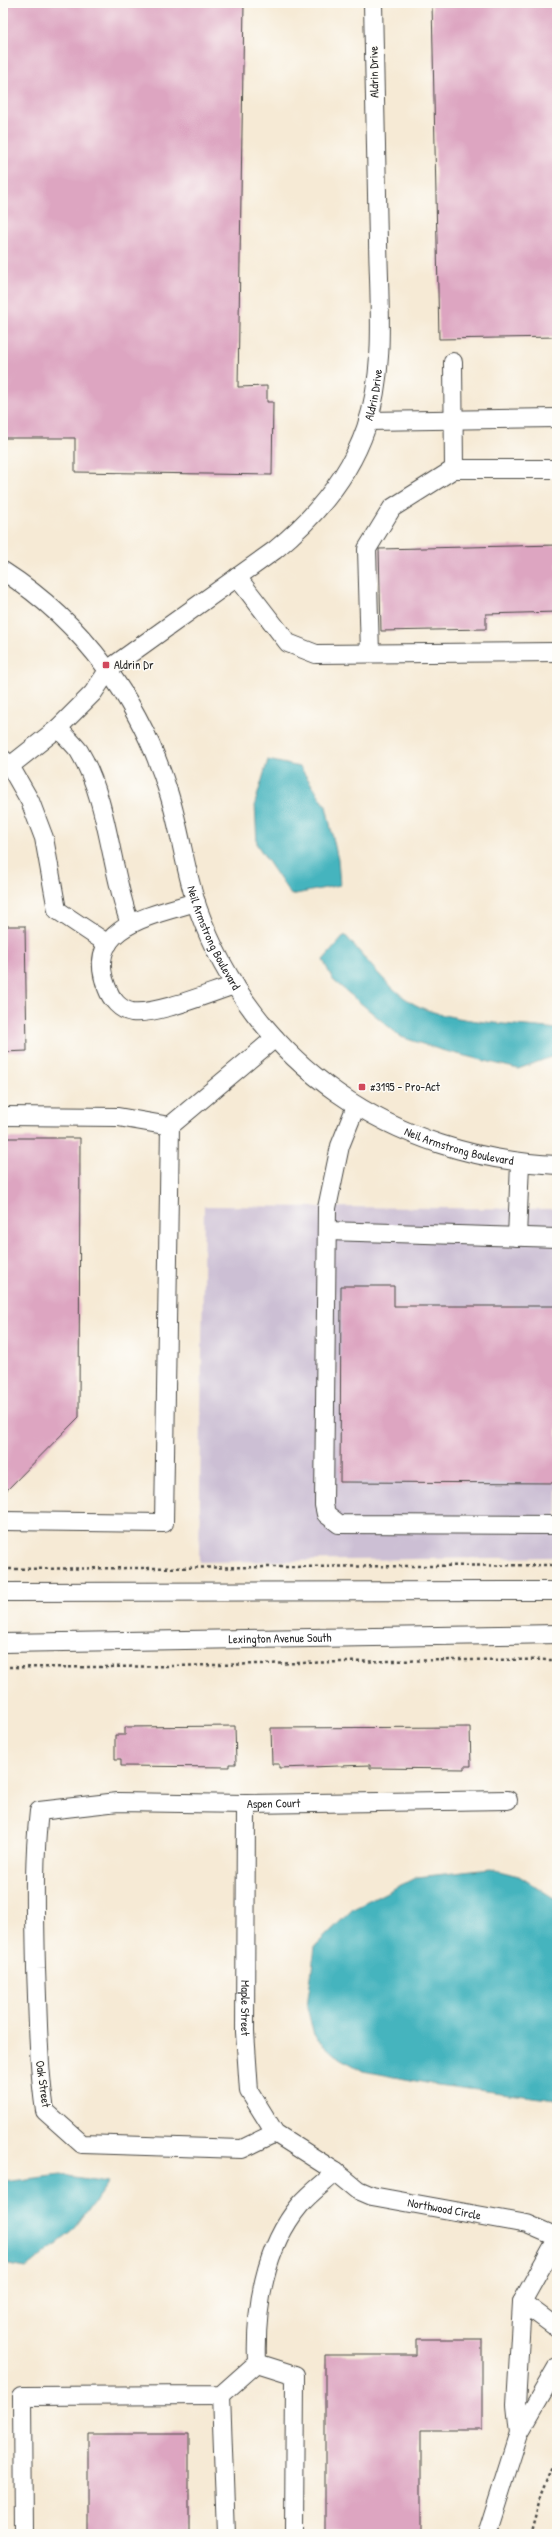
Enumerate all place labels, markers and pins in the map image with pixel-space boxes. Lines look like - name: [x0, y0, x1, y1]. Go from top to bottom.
- place label: Aldrin Dr: [114, 656, 154, 673]
- marker: Aldrin Dr: [101, 660, 111, 670]
- place label: #3195 - Pro-Act: [370, 1078, 441, 1095]
- marker: #3195 - Pro-Act: [357, 1082, 367, 1092]

